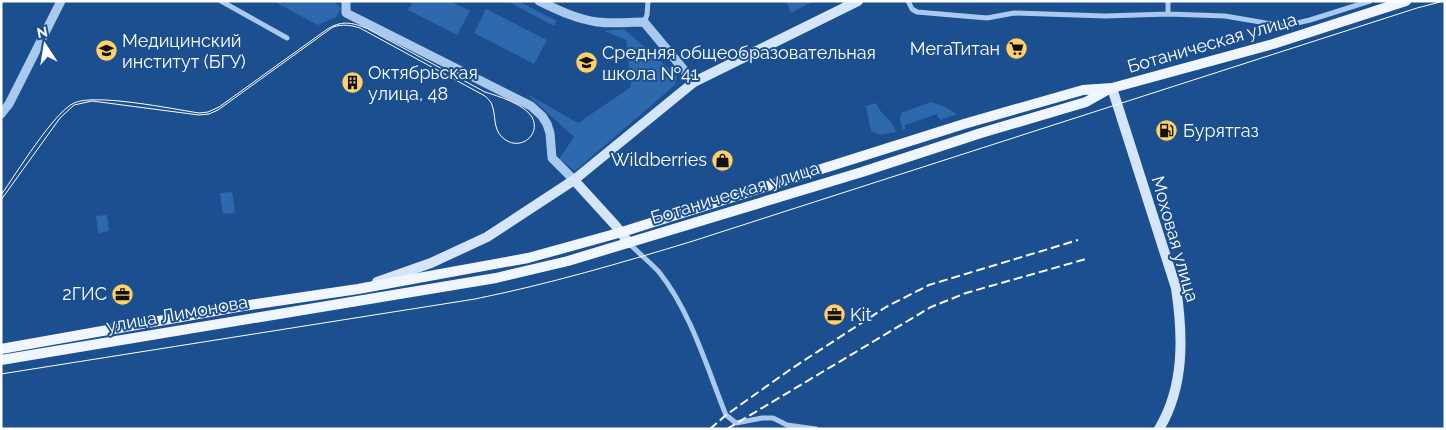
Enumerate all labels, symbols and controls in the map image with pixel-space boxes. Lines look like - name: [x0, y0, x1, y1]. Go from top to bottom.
- street label: Ботаническая улица: [1125, 8, 1299, 77]
- north arrow: [20, 20, 70, 70]
- text: N: [35, 23, 49, 41]
- place label: Медицинский институт (БГУ): [122, 30, 246, 72]
- supermarket icon: МегаТитан: [1004, 37, 1028, 61]
- place label: МегаТитан: [910, 38, 1000, 59]
- school or university icon: Медицинский институт (БГУ): [94, 39, 118, 63]
- place label: Средняя общеобразовательная школа №41: [602, 42, 876, 84]
- school or university icon: Средняя общеобразовательная школа №41: [574, 51, 598, 75]
- place label: Октябрьская улица, 48: [368, 62, 478, 104]
- building icon: Октябрьская улица, 48: [340, 71, 364, 95]
- fuel station icon: Бурятгаз: [1155, 119, 1179, 143]
- place label: Бурятгаз: [1183, 120, 1259, 141]
- shop icon: Wildberries: [711, 148, 735, 172]
- place label: Wildberries: [611, 149, 707, 170]
- street label: Ботаническая улица: [648, 157, 822, 228]
- street label: Моховая улица: [1147, 174, 1203, 304]
- office icon: 2ГИС: [111, 282, 135, 306]
- place label: 2ГИС: [62, 283, 107, 304]
- street label: улица Лимонова: [105, 291, 249, 336]
- office icon: Kit: [822, 303, 846, 327]
- place label: Kit: [850, 304, 872, 325]

